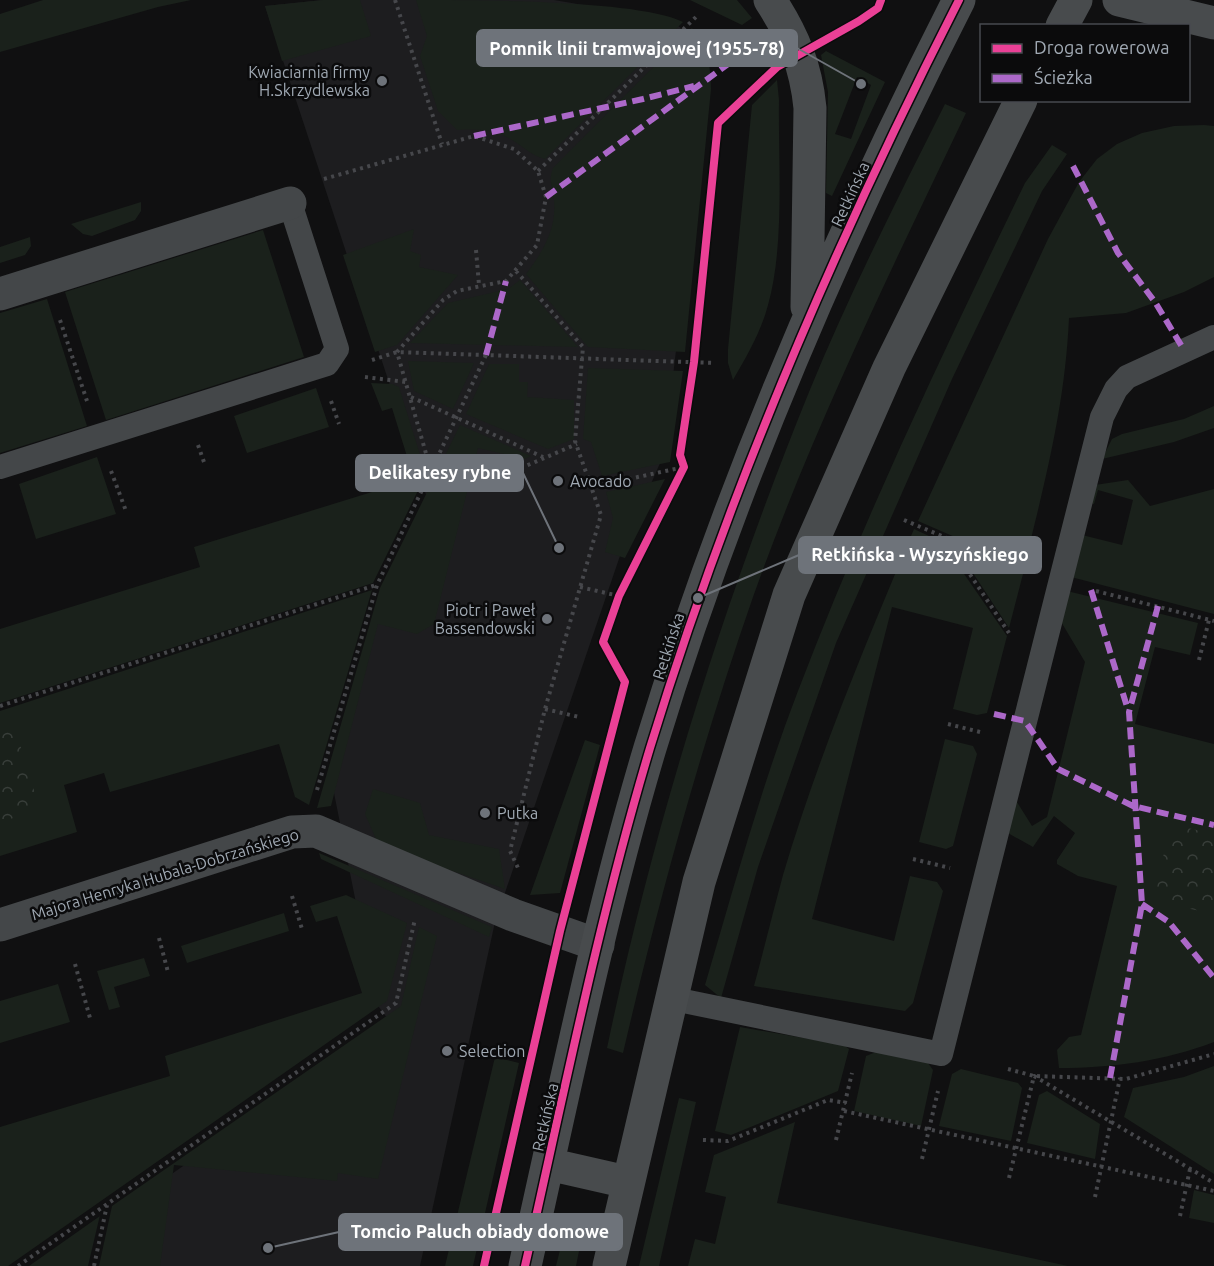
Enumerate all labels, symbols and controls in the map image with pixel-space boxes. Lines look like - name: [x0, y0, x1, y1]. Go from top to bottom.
- legend: [980, 24, 1190, 102]
- callout: Pomnik linii tramwajowej (1955-78): [477, 30, 797, 66]
- text: Droga rowerowa: [1034, 37, 1170, 57]
- text: Pomnik linii tramwajowej (1955-78): [489, 38, 785, 59]
- place label: Kwiaciarnia firmy H.Skrzydlewska: [248, 63, 370, 99]
- text: Ścieżka: [1034, 66, 1093, 87]
- marker: Kwiaciarnia firmy H.Skrzydlewska: [375, 74, 389, 88]
- street label: Retkińska: [827, 159, 873, 229]
- callout: Delikatesy rybne: [356, 455, 523, 491]
- text: Delikatesy rybne: [368, 462, 512, 482]
- place label: Avocado: [570, 472, 632, 490]
- marker: Avocado: [551, 474, 565, 488]
- callout: Retkińska - Wyszyńskiego: [799, 537, 1041, 573]
- text: Retkińska - Wyszyńskiego: [811, 544, 1029, 564]
- place label: Piotr i Paweł Bassendowski: [435, 601, 536, 637]
- street label: Retkińska: [649, 610, 687, 682]
- marker: Piotr i Paweł Bassendowski: [540, 612, 554, 626]
- place label: Putka: [497, 804, 538, 822]
- marker: Putka: [478, 806, 492, 820]
- street label: Majora Henryka Hubala-Dobrzańskiego: [29, 825, 301, 923]
- place label: Selection: [459, 1042, 525, 1060]
- marker: Selection: [440, 1044, 454, 1058]
- street label: Retkińska: [528, 1081, 562, 1153]
- callout: Tomcio Paluch obiady domowe: [339, 1214, 622, 1250]
- text: Tomcio Paluch obiady domowe: [351, 1221, 609, 1241]

